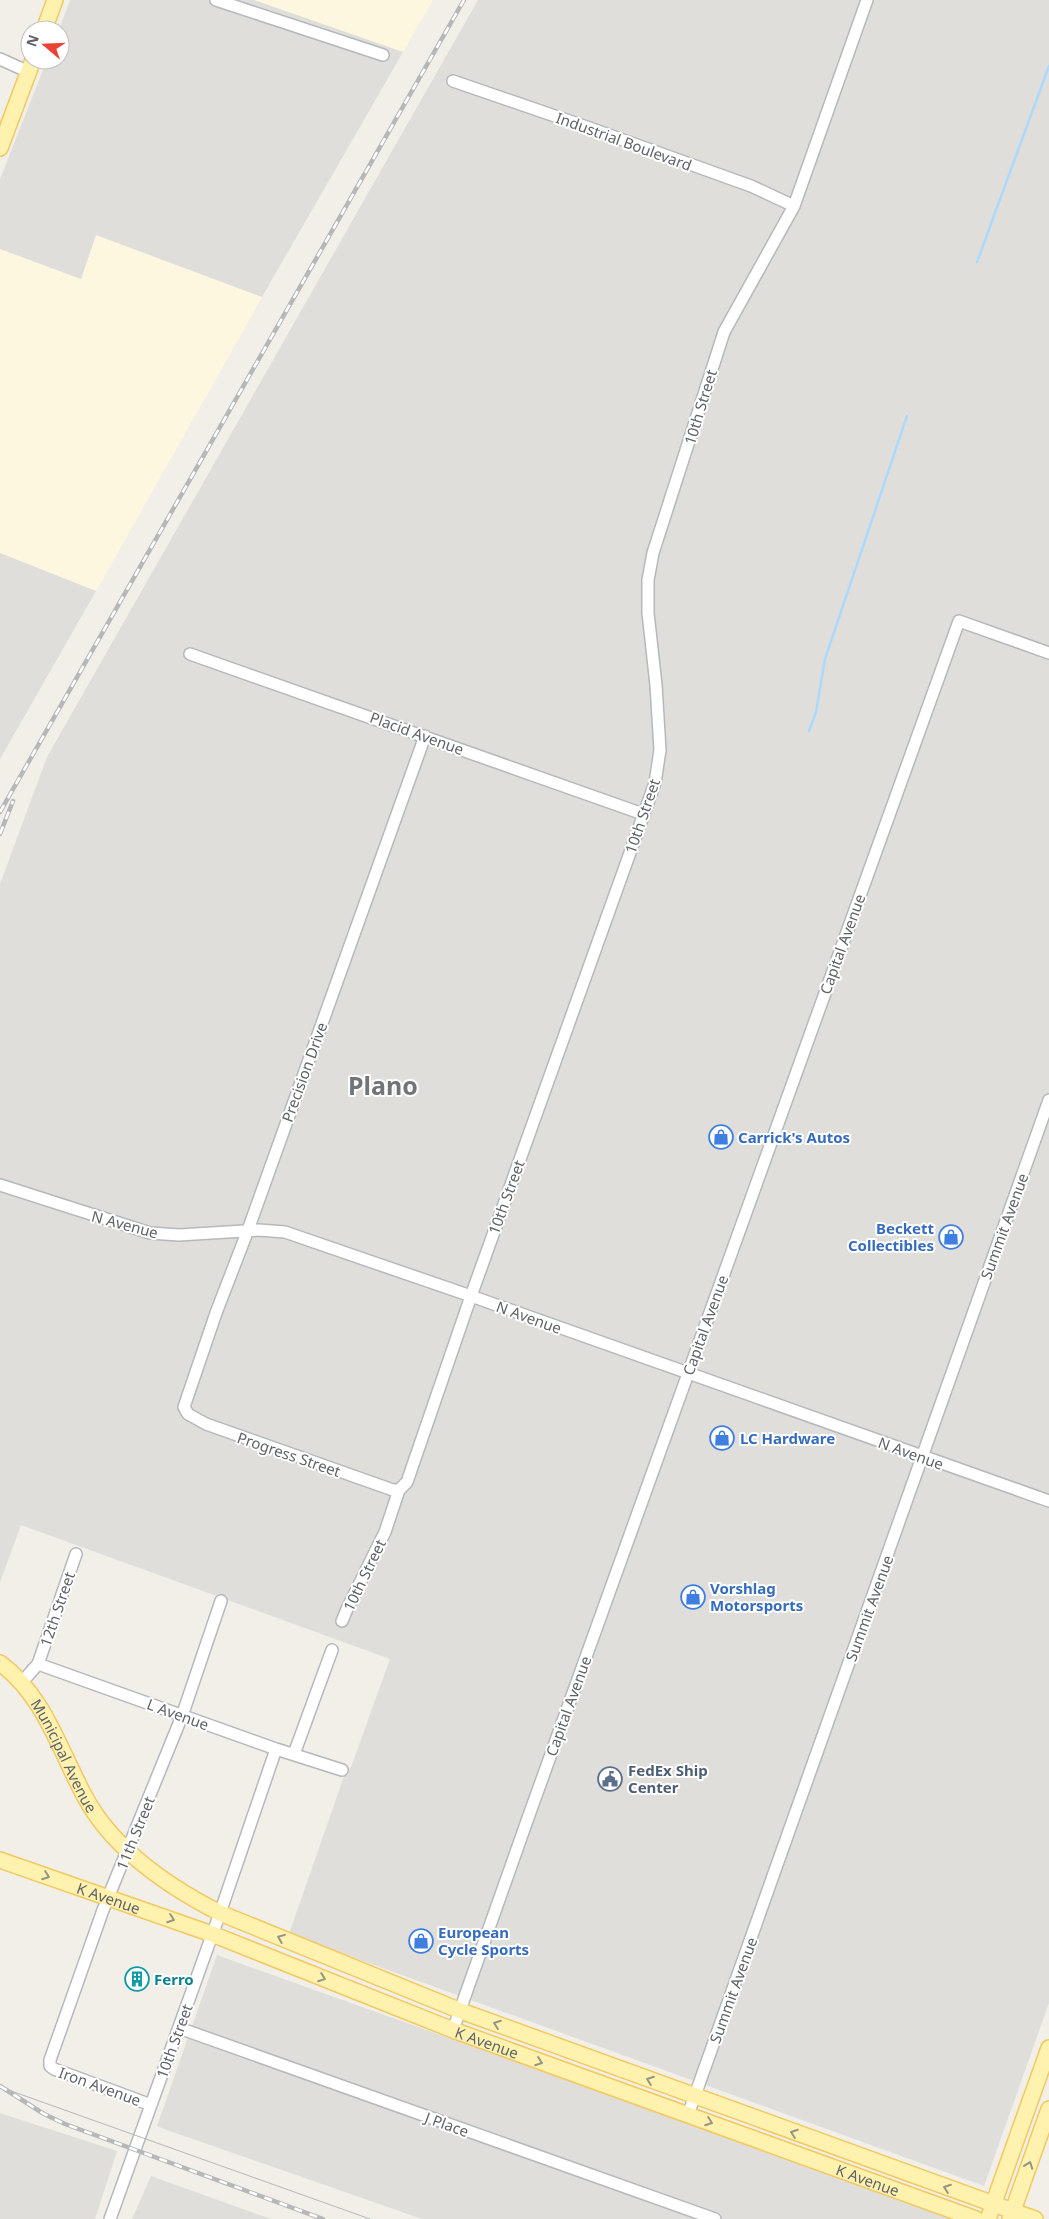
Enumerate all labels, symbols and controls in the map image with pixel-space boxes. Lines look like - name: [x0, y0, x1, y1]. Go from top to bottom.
- north arrow: [20, 20, 70, 70]
- text: N: [21, 32, 43, 49]
- street label: Industrial Boulevard: [553, 107, 695, 175]
- street label: 10th Street: [679, 366, 721, 447]
- street label: Placid Avenue: [367, 707, 467, 759]
- street label: 10th Street: [620, 776, 664, 856]
- street label: Capital Avenue: [815, 891, 869, 997]
- street label: Precision Drive: [277, 1019, 331, 1125]
- district label: Plano: [348, 1068, 418, 1102]
- shop icon: Carrick's Autos: [708, 1124, 734, 1150]
- place label: Carrick's Autos: [738, 1127, 850, 1147]
- street label: 10th Street: [483, 1157, 529, 1237]
- street label: Summit Avenue: [976, 1170, 1032, 1282]
- street label: N Avenue: [90, 1206, 160, 1242]
- place label: Beckett Collectibles: [848, 1218, 934, 1255]
- shop icon: Beckett Collectibles: [938, 1224, 964, 1250]
- street label: Capital Avenue: [678, 1272, 732, 1378]
- street label: N Avenue: [494, 1296, 564, 1338]
- shop icon: LC Hardware: [709, 1425, 735, 1451]
- street label: Progress Street: [235, 1427, 344, 1481]
- place label: LC Hardware: [740, 1428, 835, 1448]
- street label: N Avenue: [876, 1432, 946, 1474]
- street label: 10th Street: [338, 1535, 390, 1614]
- street label: Summit Avenue: [841, 1552, 897, 1664]
- street label: 12th Street: [35, 1569, 79, 1649]
- place label: Vorshlag Motorsports: [710, 1578, 803, 1615]
- shop icon: Vorshlag Motorsports: [680, 1584, 706, 1610]
- street label: Capital Avenue: [541, 1653, 595, 1759]
- street label: L Avenue: [144, 1694, 212, 1734]
- street label: Municipal Avenue: [27, 1695, 102, 1816]
- place label: FedEx Ship Center: [628, 1760, 708, 1797]
- public building icon: FedEx Ship Center: [597, 1766, 623, 1792]
- street label: 11th Street: [111, 1793, 159, 1873]
- one-way arrow: [41, 1870, 50, 1880]
- street label: K Avenue: [74, 1878, 143, 1918]
- one-way arrow: [166, 1913, 175, 1923]
- place label: European Cycle Sports: [438, 1922, 529, 1959]
- shop icon: European Cycle Sports: [408, 1928, 434, 1954]
- one-way arrow: [277, 1934, 286, 1944]
- street label: Summit Avenue: [705, 1934, 761, 2046]
- building icon: Ferro: [124, 1966, 150, 1992]
- place label: Ferro: [154, 1969, 194, 1989]
- one-way arrow: [317, 1972, 326, 1982]
- street label: 10th Street: [151, 2001, 197, 2081]
- one-way arrow: [493, 2020, 502, 2030]
- street label: K Avenue: [452, 2022, 521, 2063]
- one-way arrow: [534, 2056, 543, 2066]
- street label: Iron Avenue: [56, 2062, 144, 2110]
- one-way arrow: [646, 2076, 654, 2086]
- street label: J Place: [421, 2106, 472, 2141]
- one-way arrow: [704, 2116, 712, 2126]
- one-way arrow: [791, 2129, 799, 2139]
- street label: K Avenue: [833, 2159, 902, 2201]
- one-way arrow: [1023, 2161, 1033, 2170]
- one-way arrow: [944, 2184, 952, 2194]

